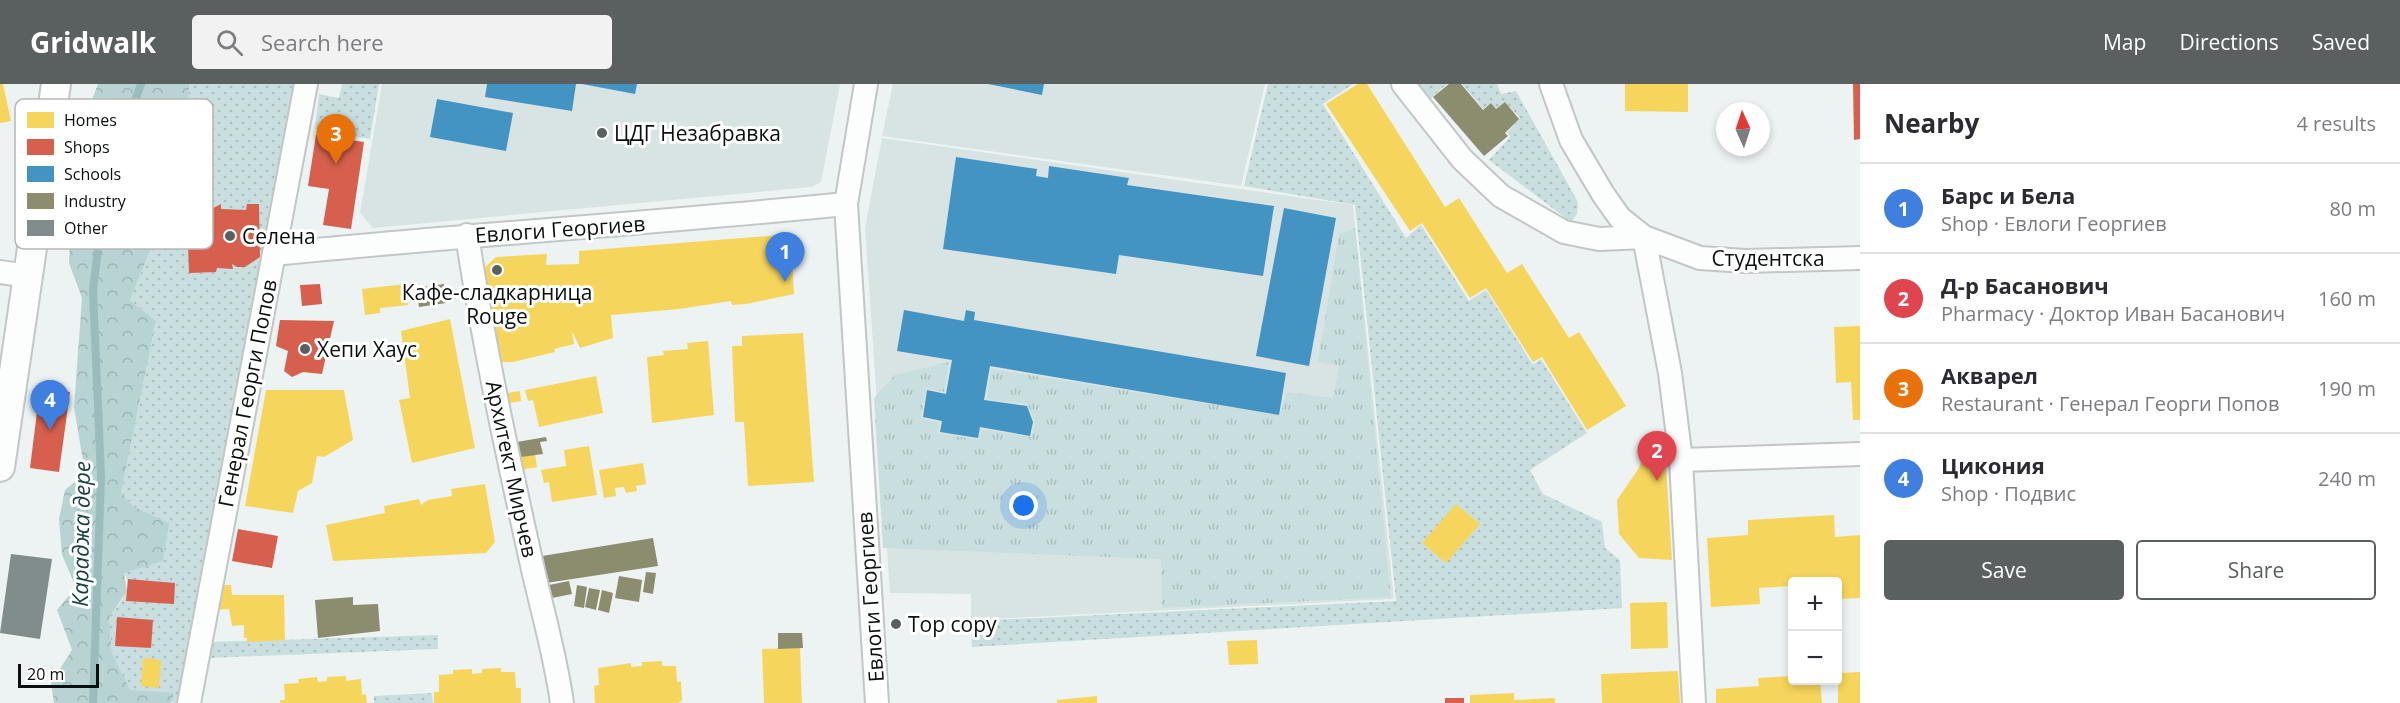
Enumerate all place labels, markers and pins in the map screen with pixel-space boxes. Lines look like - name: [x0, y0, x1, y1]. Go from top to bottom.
- pin: 3: [316, 115, 356, 164]
- place label: ЦДГ Незабравка: [614, 119, 781, 147]
- marker: ЦДГ Незабравка: [595, 126, 609, 140]
- place label: Селена: [242, 222, 316, 250]
- marker: Селена: [223, 229, 237, 243]
- pin: 1: [766, 232, 804, 282]
- marker: Кафе-сладкарница Rouge: [490, 263, 504, 277]
- place label: Кафе-сладкарница Rouge: [402, 278, 592, 330]
- place label: Хепи Хаус: [317, 335, 417, 363]
- marker: Хепи Хаус: [298, 342, 312, 356]
- pin: 4: [31, 380, 70, 430]
- pin: 2: [1638, 432, 1676, 481]
- place label: Top copy: [908, 610, 997, 638]
- marker: Top copy: [889, 617, 903, 631]

